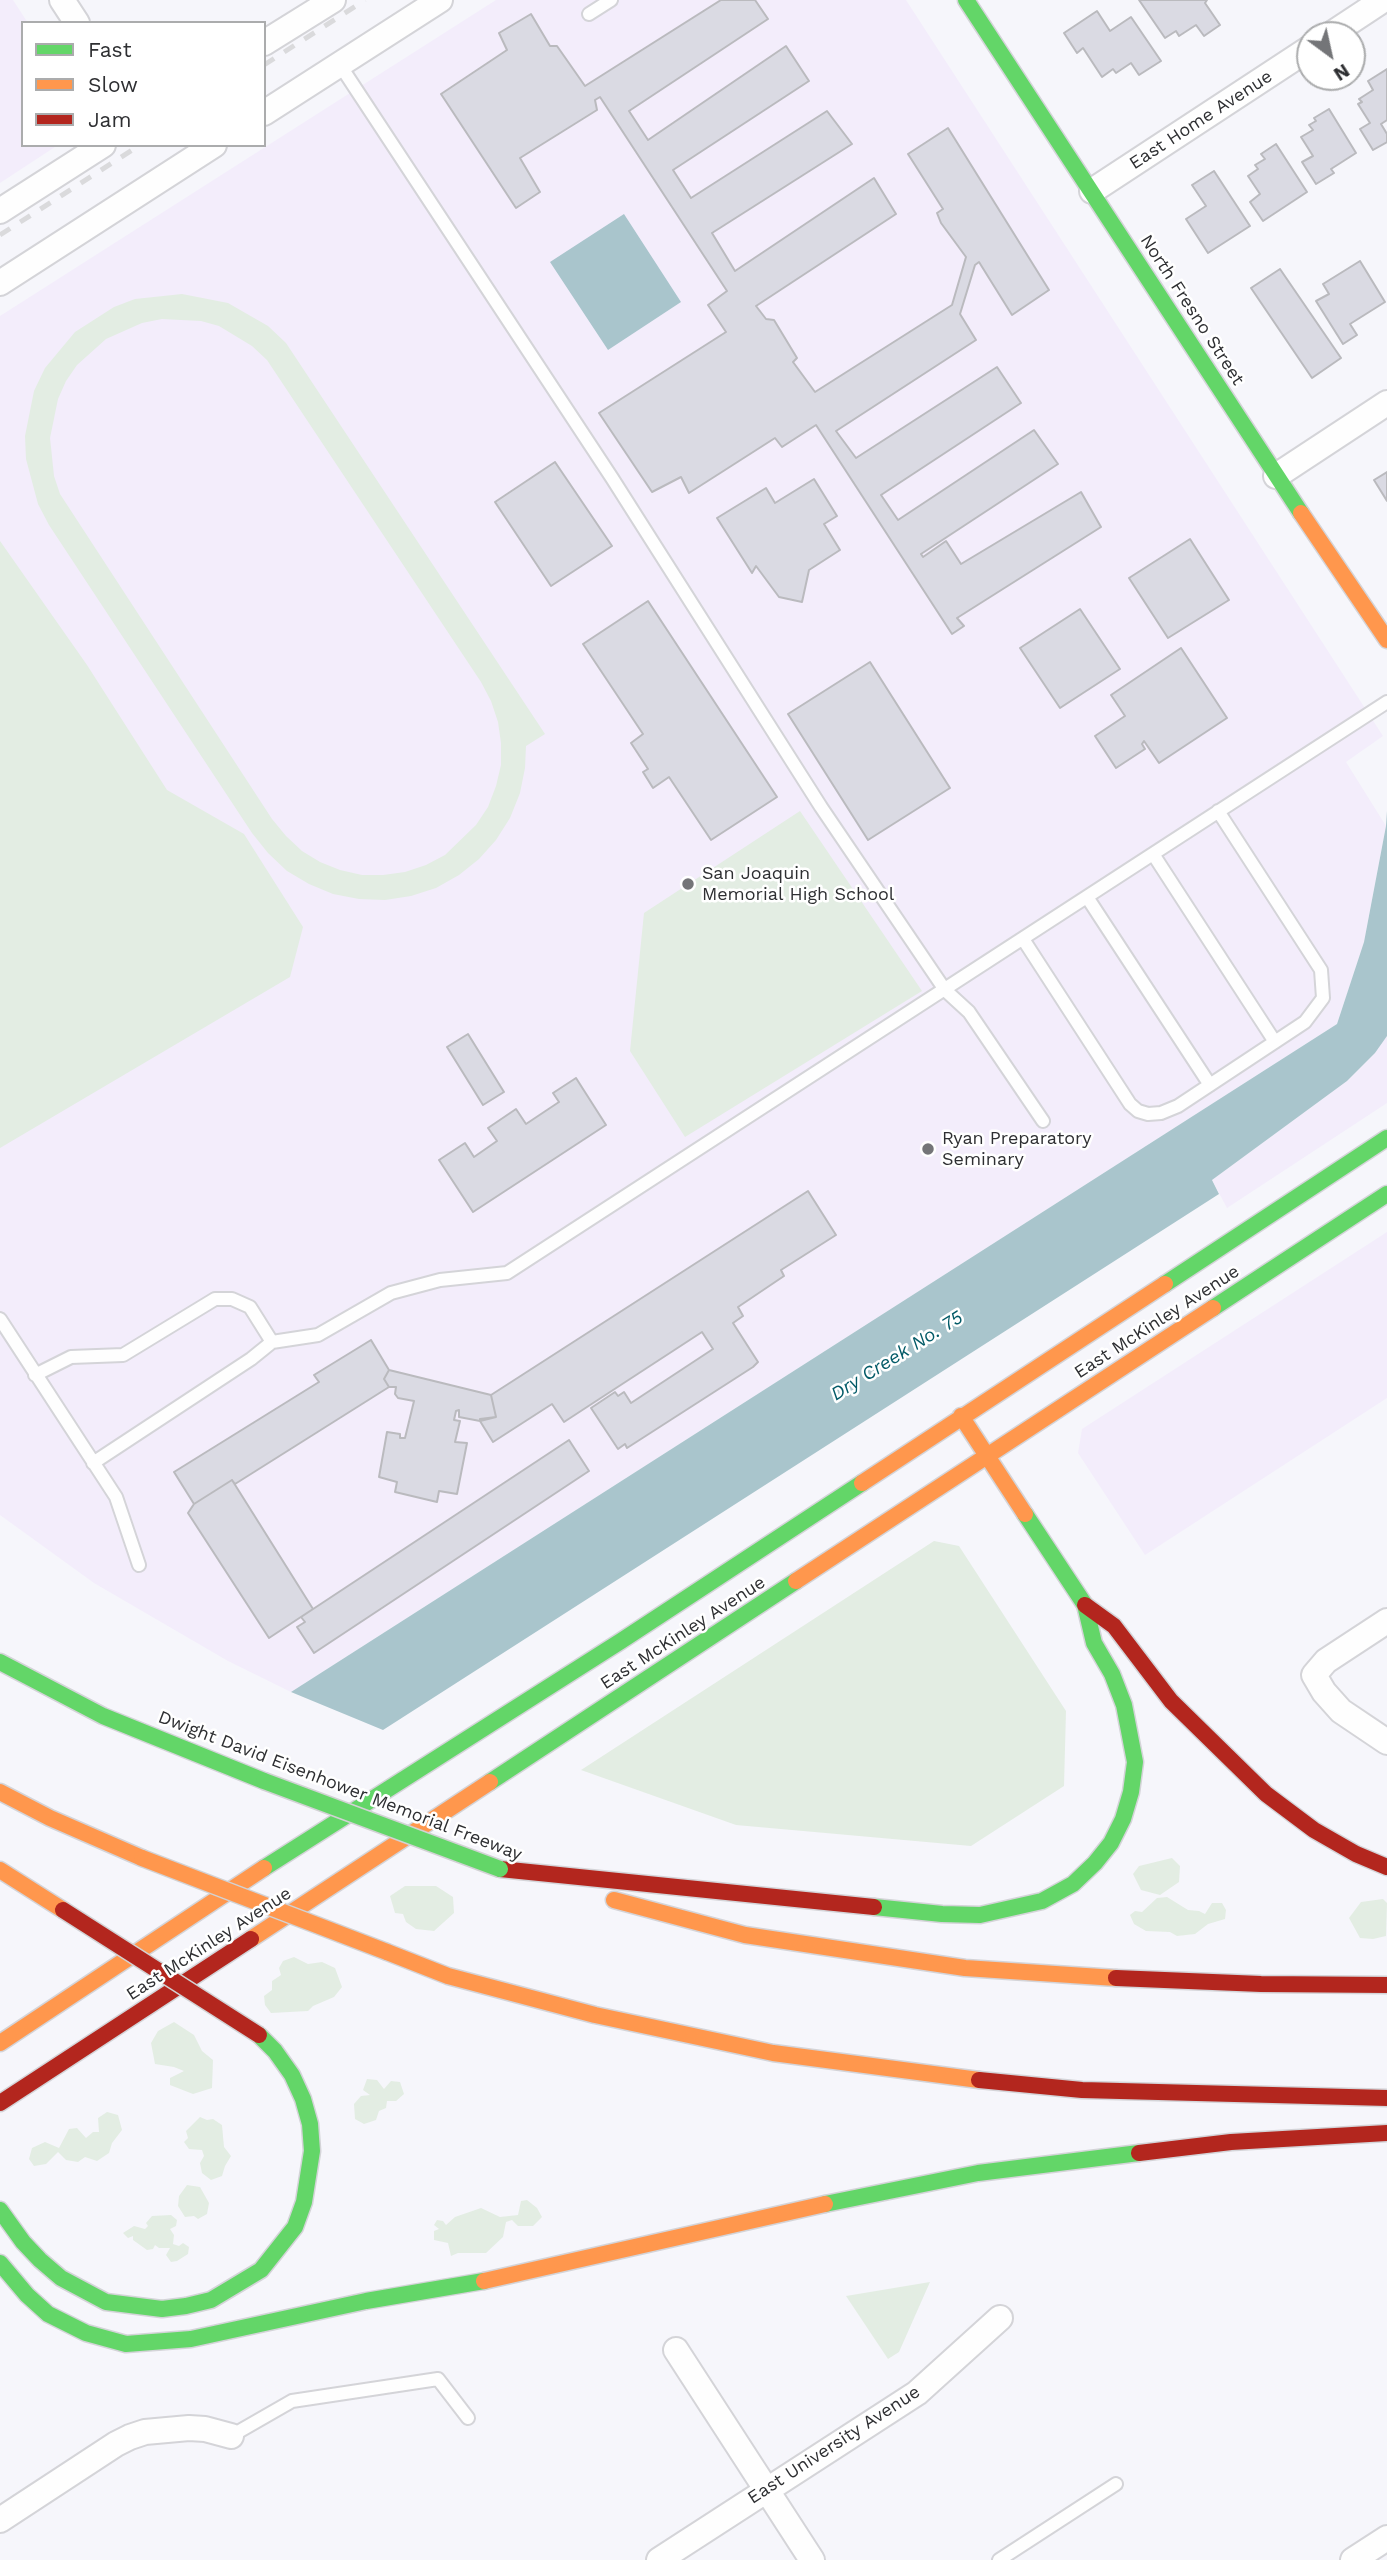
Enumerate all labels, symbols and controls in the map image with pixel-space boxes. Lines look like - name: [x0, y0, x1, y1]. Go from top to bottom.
- legend: [21, 21, 266, 147]
- north arrow: [1296, 21, 1366, 91]
- text: Fast: [88, 37, 132, 62]
- text: N: [1329, 59, 1354, 86]
- street label: East Home Avenue: [1125, 66, 1277, 174]
- text: Slow: [88, 72, 138, 97]
- text: Jam: [88, 107, 131, 132]
- street label: North Fresno Street: [1135, 231, 1249, 389]
- place label: San Joaquin Memorial High School: [702, 863, 894, 906]
- marker: San Joaquin Memorial High School: [680, 876, 696, 892]
- place label: Ryan Preparatory Seminary: [942, 1128, 1092, 1170]
- marker: Ryan Preparatory Seminary: [920, 1141, 936, 1157]
- street label: East McKinley Avenue: [1070, 1261, 1244, 1383]
- water label: Dry Creek No. 75: [827, 1306, 967, 1406]
- street label: East McKinley Avenue: [596, 1572, 770, 1694]
- street label: Dwight David Eisenhower Memorial Freeway: [155, 1706, 525, 1866]
- street label: East McKinley Avenue: [122, 1883, 296, 2005]
- street label: East University Avenue: [744, 2381, 924, 2509]

